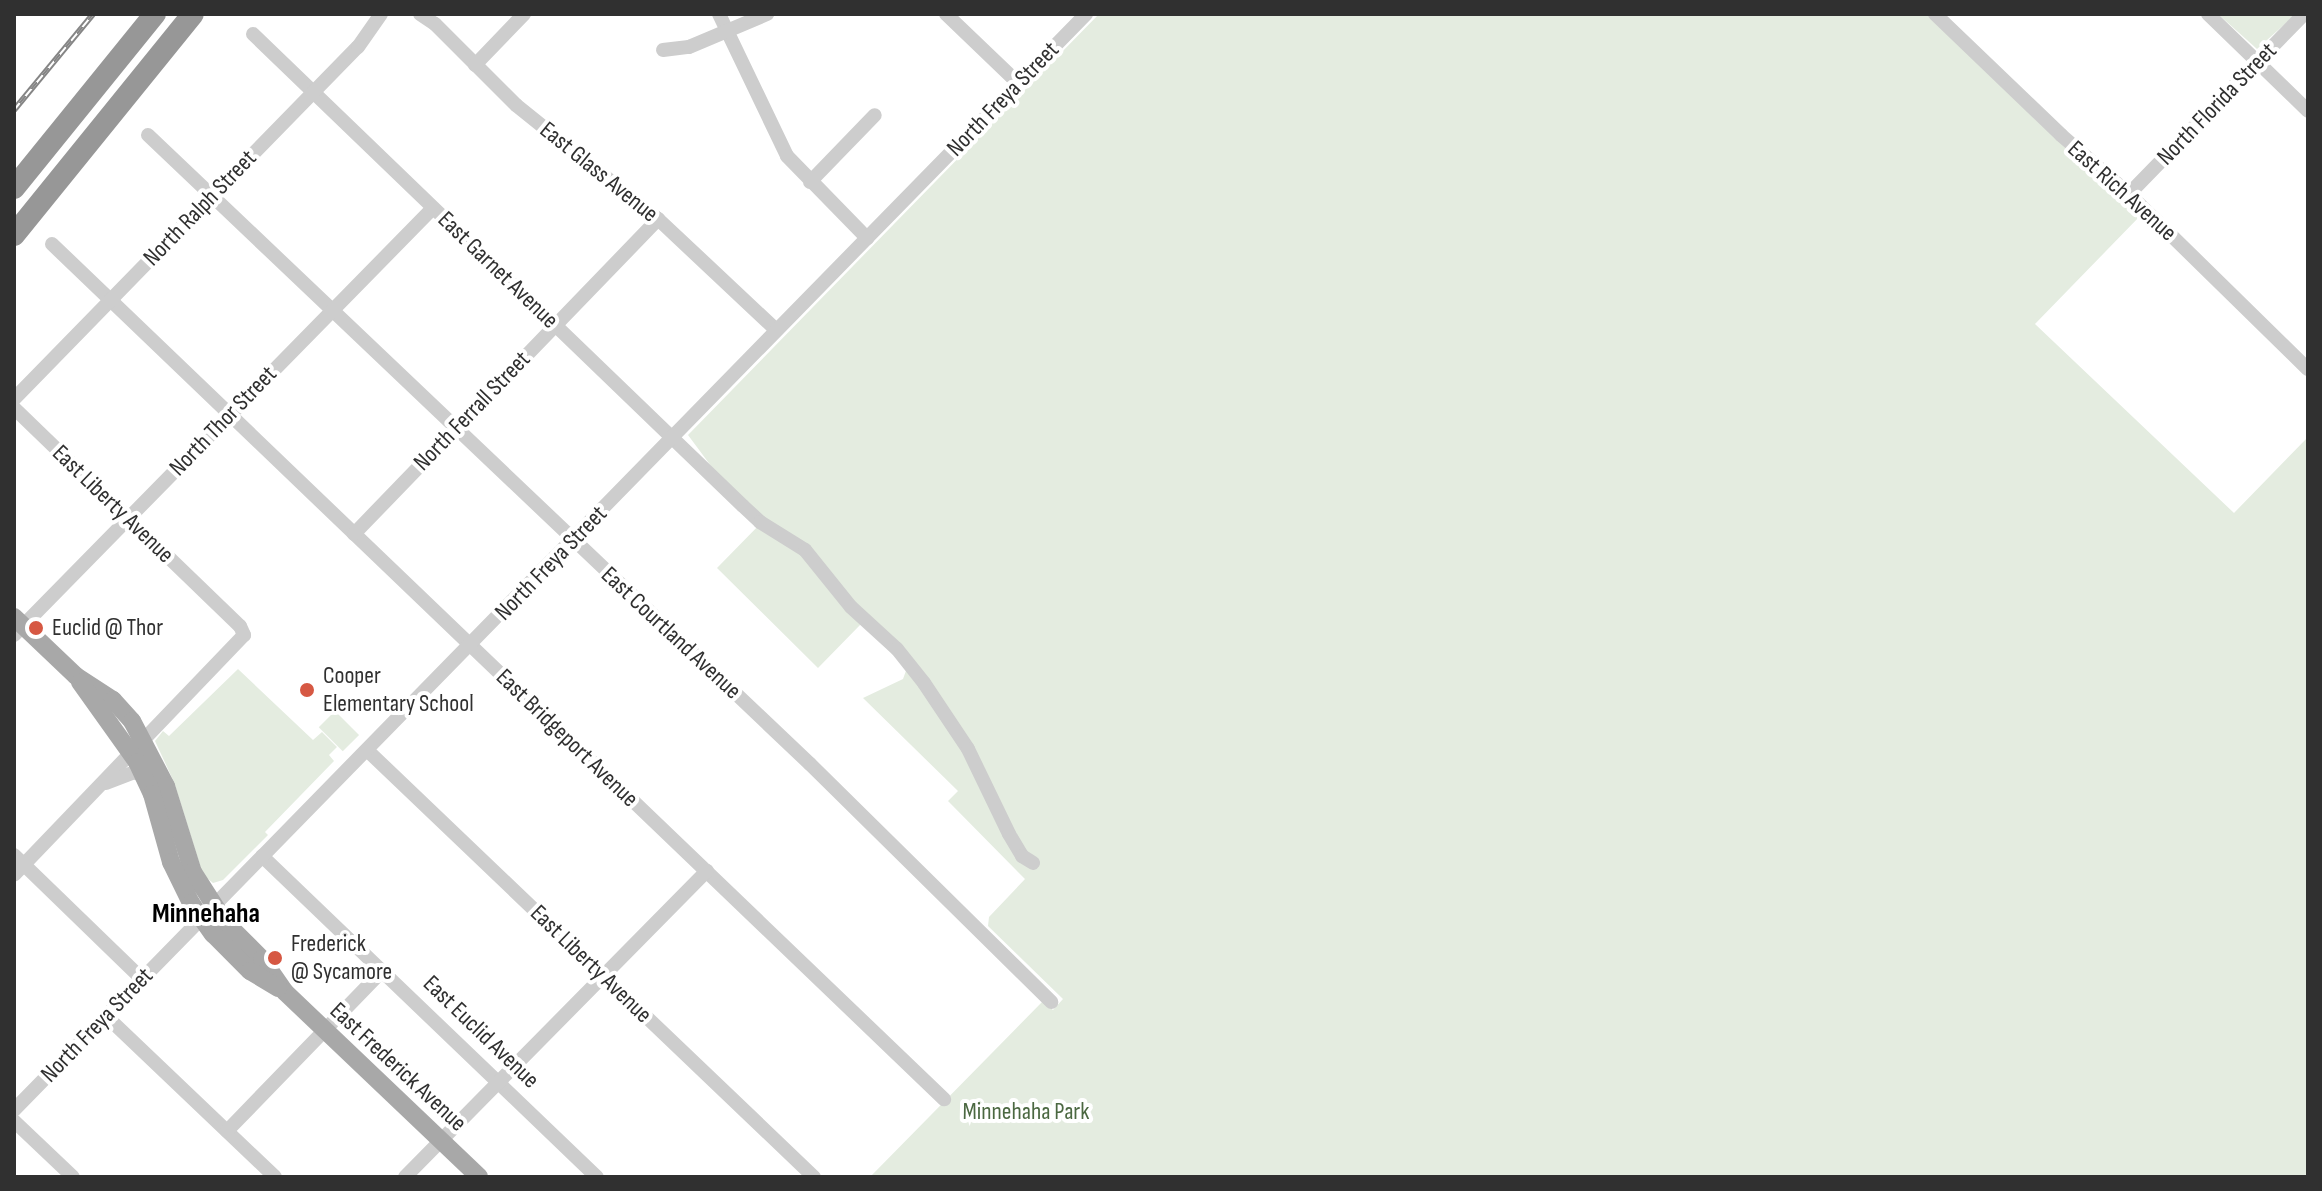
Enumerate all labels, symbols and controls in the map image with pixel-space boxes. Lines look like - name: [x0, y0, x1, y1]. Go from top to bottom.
- street label: North Freya Street: [941, 36, 1065, 162]
- street label: North Florida Street: [2151, 37, 2283, 171]
- street label: East Glass Avenue: [534, 116, 664, 228]
- street label: East Rich Avenue: [2062, 135, 2182, 247]
- street label: North Ralph Street: [138, 144, 262, 272]
- street label: East Garnet Avenue: [432, 205, 564, 335]
- street label: North Ferrall Street: [408, 345, 536, 477]
- street label: North Thor Street: [163, 360, 283, 482]
- street label: East Liberty Avenue: [46, 439, 180, 569]
- street label: North Freya Street: [489, 500, 613, 626]
- street label: East Courtland Avenue: [595, 561, 747, 705]
- place label: Euclid @ Thor: [52, 614, 163, 642]
- marker: Euclid @ Thor: [27, 619, 45, 637]
- place label: Cooper Elementary School: [323, 662, 474, 718]
- street label: East Bridgeport Avenue: [490, 663, 644, 813]
- marker: Cooper Elementary School: [298, 681, 316, 699]
- district label: Minnehaha: [152, 897, 260, 931]
- street label: East Liberty Avenue: [524, 899, 658, 1029]
- place label: Frederick @ Sycamore: [291, 930, 392, 986]
- marker: Frederick @ Sycamore: [266, 949, 284, 967]
- street label: North Freya Street: [35, 962, 159, 1088]
- street label: East Euclid Avenue: [417, 970, 545, 1094]
- street label: East Frederick Avenue: [324, 996, 472, 1138]
- park label: Minnehaha Park: [963, 1098, 1089, 1126]

